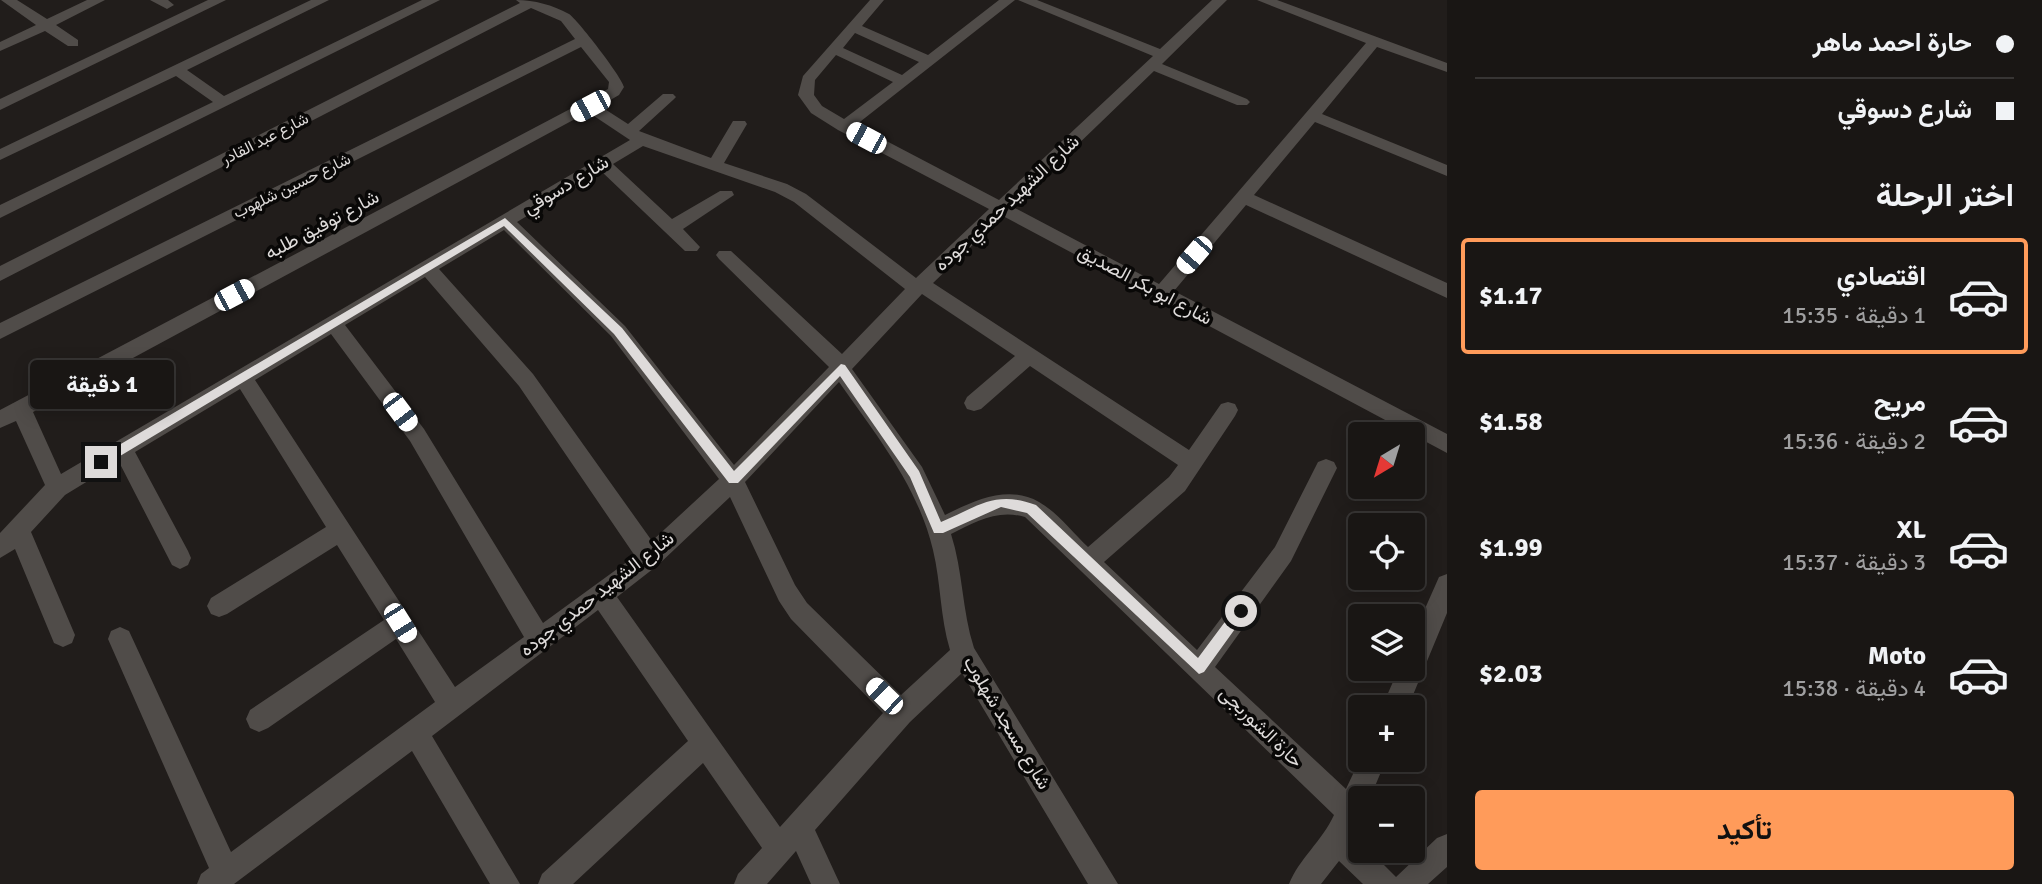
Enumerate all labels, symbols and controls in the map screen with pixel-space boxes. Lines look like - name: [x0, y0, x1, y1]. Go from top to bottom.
- text: حارة احمد ماهر: [1812, 27, 1972, 59]
- car: [567, 87, 614, 125]
- text: شارع دسوقي: [1838, 94, 1972, 126]
- street label: شارع عبد القادر: [217, 108, 312, 171]
- car: [843, 119, 890, 157]
- street label: شارع الشهيد حمدي جوده: [930, 130, 1086, 279]
- street label: شارع حسين شلهوب: [230, 149, 354, 224]
- street label: شارع دسوقي: [519, 150, 615, 223]
- text: اختر الرحلة: [1876, 176, 2014, 215]
- street label: شارع توفيق طلبه: [261, 185, 383, 265]
- car: [1173, 232, 1216, 278]
- street label: شارع ابو بكر الصديق: [1074, 239, 1216, 331]
- text: اقتصادي: [1837, 261, 1926, 293]
- icon: car: [1947, 265, 2010, 328]
- car: [211, 276, 258, 314]
- text: $1.17: [1479, 280, 1543, 312]
- text: 1 دقيقة · 15:35: [1782, 301, 1926, 330]
- callout: 1 دقيقة: [29, 360, 173, 410]
- text: 1 دقيقة: [66, 370, 138, 399]
- text: مريح: [1874, 387, 1926, 419]
- car: [379, 389, 422, 435]
- icon: car: [1947, 391, 2010, 454]
- text: $1.58: [1479, 406, 1543, 438]
- north arrow: [1348, 422, 1424, 499]
- map controls: [1348, 422, 1425, 863]
- text: 2 دقيقة · 15:36: [1782, 427, 1926, 456]
- route end: [85, 446, 117, 478]
- button: locate: [1348, 513, 1425, 590]
- text: XL: [1896, 514, 1926, 546]
- icon: car: [1947, 517, 2010, 580]
- street label: شارع الشهيد حمدي جوده: [515, 526, 681, 664]
- text: $1.99: [1479, 532, 1543, 564]
- text: 3 دقيقة · 15:37: [1782, 548, 1926, 577]
- route start: [1225, 595, 1257, 627]
- car: [380, 600, 421, 646]
- button: layers: [1348, 604, 1425, 681]
- text: Moto: [1868, 640, 1926, 672]
- icon: car: [1947, 643, 2010, 706]
- street label: شارع مسجد شهلوب: [958, 652, 1056, 794]
- text: $2.03: [1479, 658, 1543, 690]
- car: [862, 674, 907, 718]
- text: 4 دقيقة · 15:38: [1782, 674, 1926, 703]
- street label: حارة الشوربجى: [1214, 681, 1308, 773]
- button: +: [1348, 695, 1425, 772]
- button: −: [1348, 786, 1425, 863]
- button: تأكيد: [1475, 790, 2014, 870]

